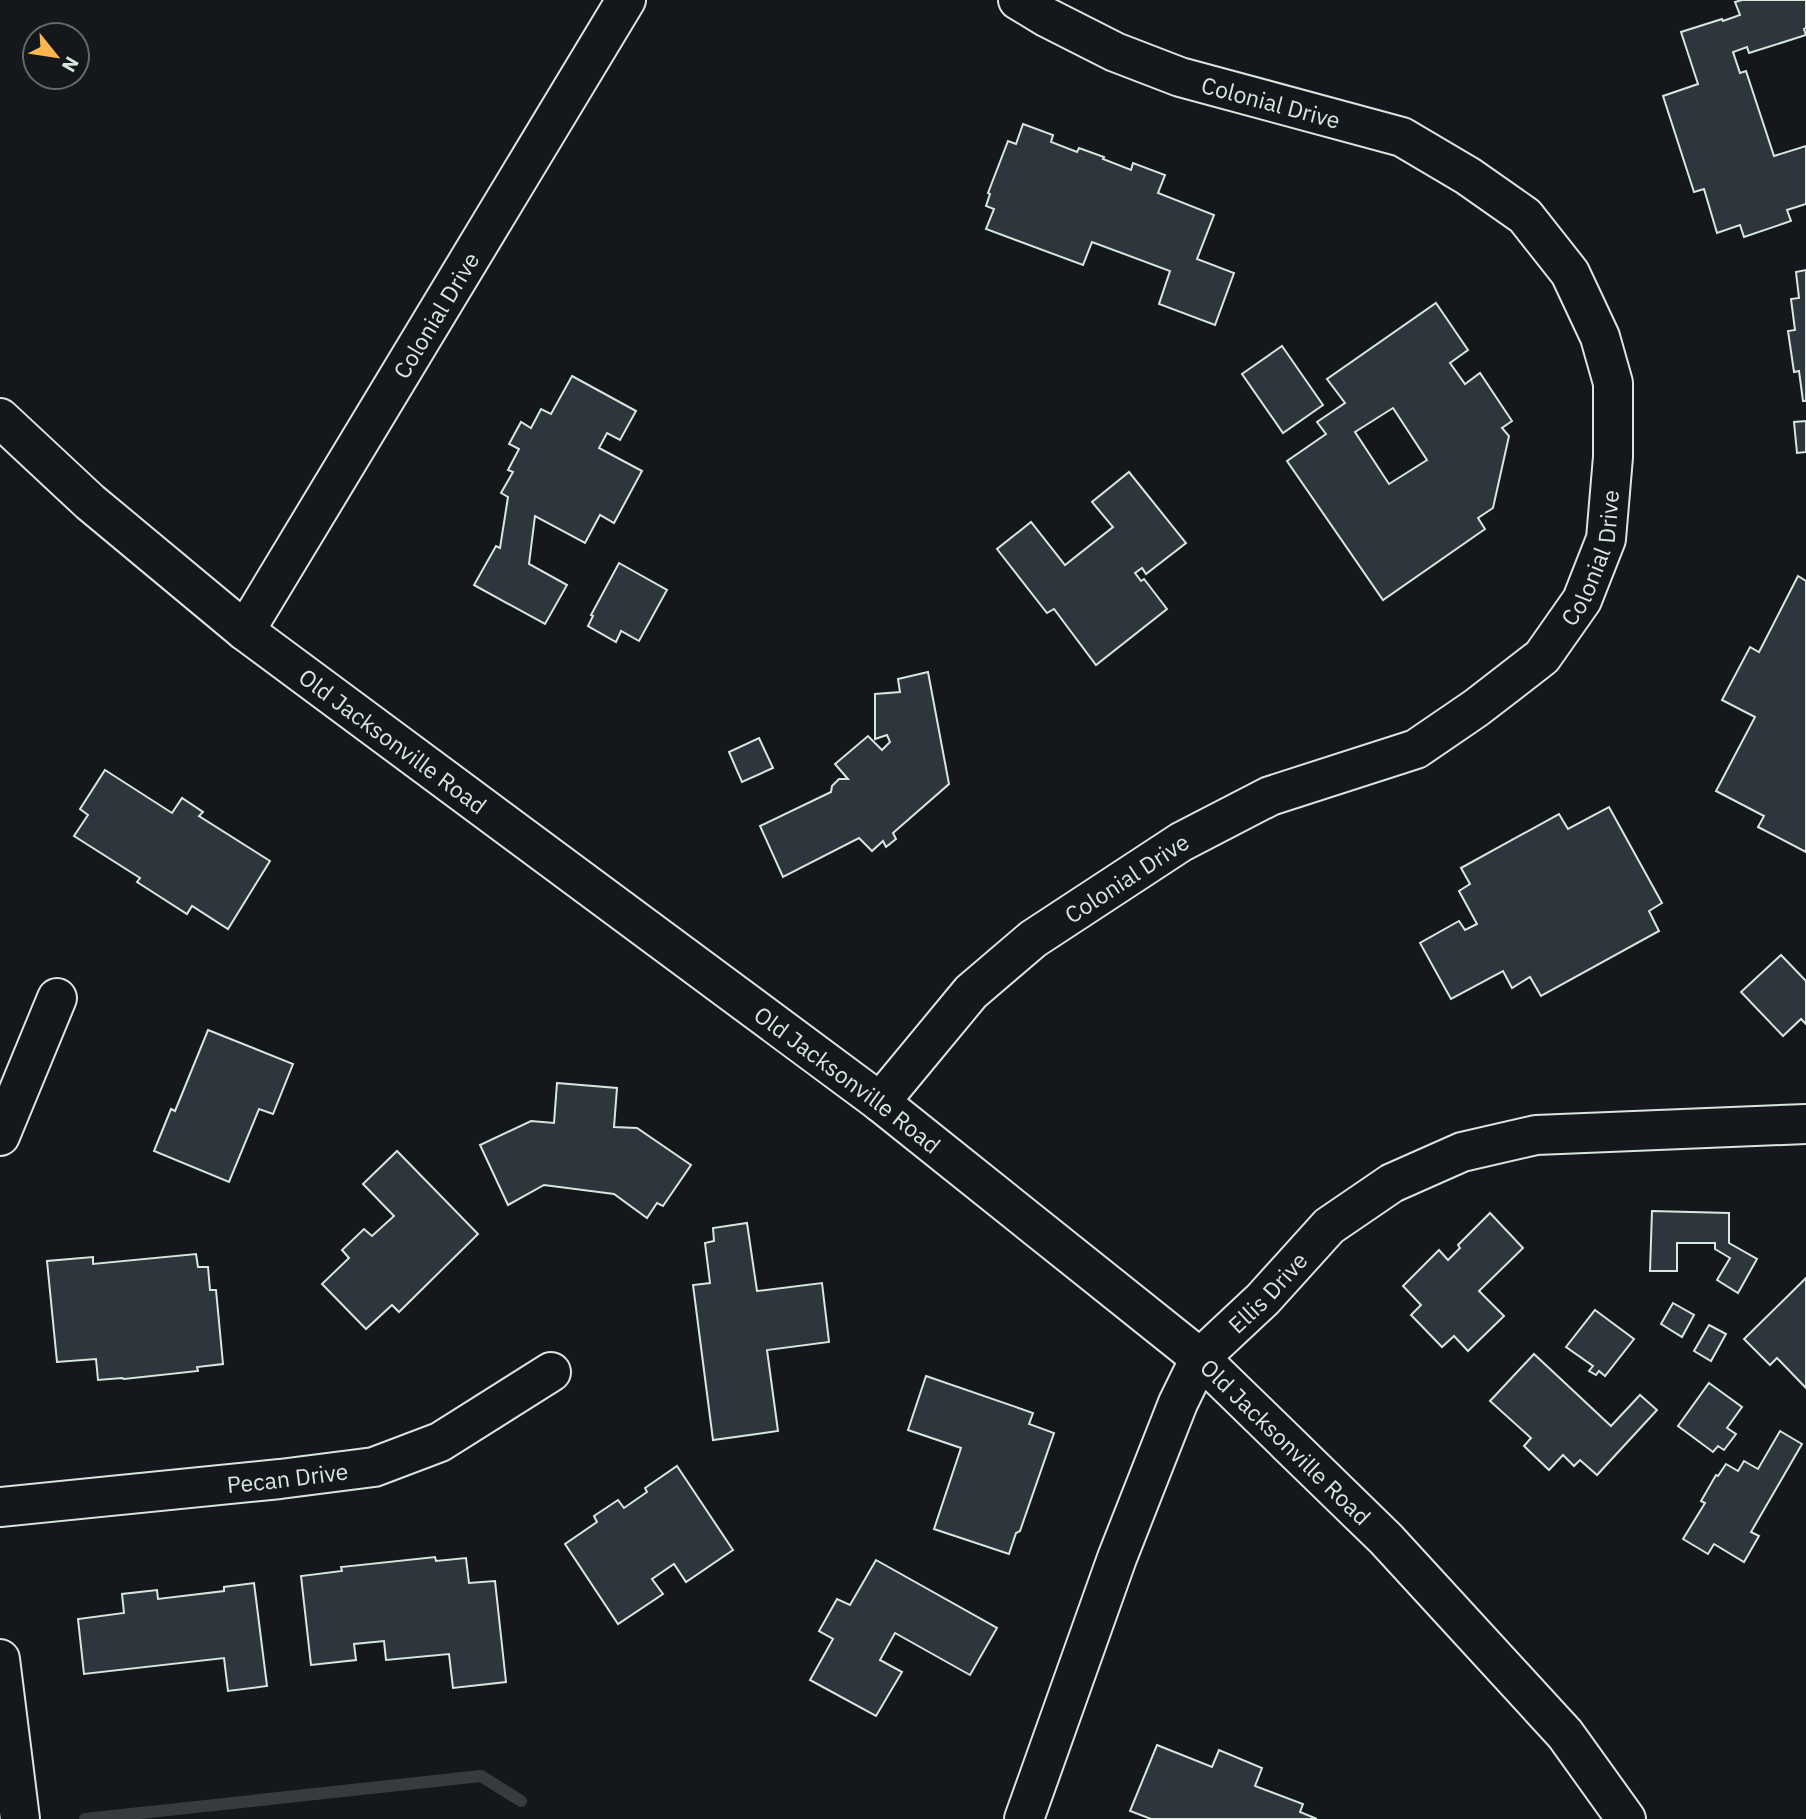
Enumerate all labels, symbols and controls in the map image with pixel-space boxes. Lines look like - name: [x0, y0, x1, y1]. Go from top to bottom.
- north arrow: [21, 21, 91, 91]
- text: N: [57, 53, 85, 76]
- street label: Colonial Drive: [1198, 69, 1344, 135]
- street label: Colonial Drive: [386, 246, 485, 384]
- street label: Colonial Drive: [1554, 489, 1625, 631]
- street label: Old Jacksonville Road: [293, 661, 493, 820]
- street label: Colonial Drive: [1059, 826, 1194, 929]
- street label: Old Jacksonville Road: [749, 999, 947, 1160]
- street label: Ellis Drive: [1221, 1245, 1314, 1339]
- street label: Old Jacksonville Road: [1194, 1352, 1377, 1531]
- street label: Pecan Drive: [225, 1455, 350, 1499]

